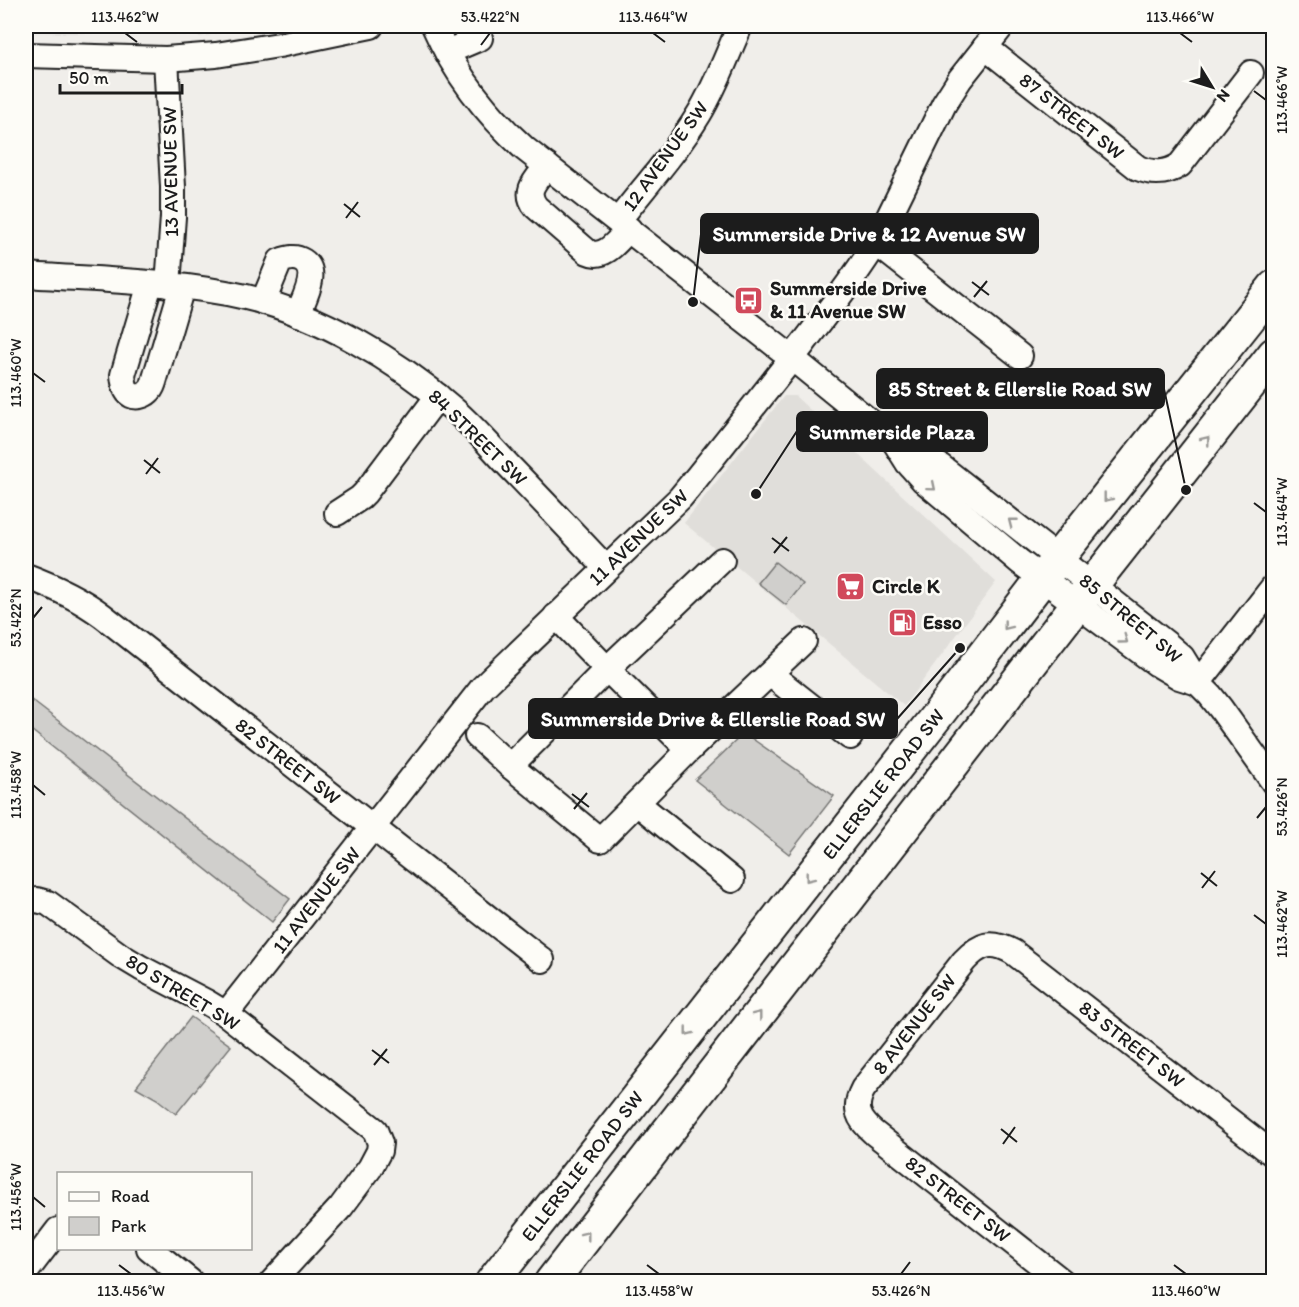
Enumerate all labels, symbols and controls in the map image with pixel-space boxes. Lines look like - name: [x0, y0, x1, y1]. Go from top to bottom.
- text: 113.462°W: [91, 8, 159, 26]
- text: 53.422°N: [460, 8, 520, 26]
- text: 113.464°W: [618, 8, 688, 26]
- text: 113.466°W: [1146, 8, 1214, 26]
- scale bar: [60, 57, 182, 95]
- north arrow: [1182, 57, 1242, 117]
- text: 113.466°W: [1273, 66, 1291, 134]
- text: 50 m: [69, 67, 109, 89]
- street label: 87 STREET SW: [1015, 68, 1129, 164]
- text: N: [1213, 86, 1234, 106]
- street label: 12 AVENUE SW: [617, 96, 713, 216]
- street label: 13 AVENUE SW: [157, 107, 183, 237]
- callout: Summerside Drive & 12 Avenue SW: [701, 214, 1038, 253]
- text: Summerside Drive & 12 Avenue SW: [712, 221, 1026, 246]
- place label: Summerside Drive & 11 Avenue SW: [770, 276, 927, 323]
- bus stop icon: Summerside Drive & 11 Avenue SW: [733, 284, 765, 316]
- text: 113.460°W: [7, 338, 25, 408]
- callout: 85 Street & Ellerslie Road SW: [877, 369, 1164, 408]
- text: 85 Street & Ellerslie Road SW: [889, 376, 1151, 401]
- street label: 84 STREET SW: [423, 384, 533, 490]
- callout: Summerside Plaza: [797, 412, 987, 451]
- text: Summerside Plaza: [809, 419, 976, 444]
- one-way arrow: [1199, 436, 1210, 447]
- text: 113.464°W: [1273, 477, 1291, 547]
- one-way arrow: [925, 480, 936, 491]
- street label: 11 AVENUE SW: [583, 484, 693, 590]
- one-way arrow: [1103, 491, 1114, 502]
- one-way arrow: [1008, 519, 1019, 530]
- street label: 85 STREET SW: [1075, 568, 1187, 668]
- supermarket icon: Circle K: [835, 570, 867, 602]
- place label: Circle K: [872, 574, 941, 598]
- text: 53.422°N: [7, 588, 25, 648]
- fuel station icon: Esso: [886, 606, 918, 638]
- place label: Esso: [923, 610, 962, 634]
- one-way arrow: [1003, 619, 1014, 630]
- one-way arrow: [1117, 632, 1128, 643]
- callout: Summerside Drive & Ellerslie Road SW: [529, 699, 897, 738]
- street label: ELLERSLIE ROAD SW: [817, 704, 949, 864]
- text: Summerside Drive & Ellerslie Road SW: [541, 706, 885, 731]
- street label: 82 STREET SW: [231, 712, 345, 810]
- text: 113.458°W: [7, 751, 25, 819]
- text: 53.426°N: [1273, 777, 1291, 837]
- street label: 11 AVENUE SW: [267, 842, 365, 958]
- one-way arrow: [805, 872, 816, 883]
- text: 113.462°W: [1273, 890, 1291, 958]
- street label: 80 STREET SW: [122, 949, 244, 1035]
- street label: 8 AVENUE SW: [867, 969, 961, 1079]
- street label: 83 STREET SW: [1074, 995, 1190, 1093]
- one-way arrow: [750, 1011, 761, 1022]
- one-way arrow: [685, 1025, 696, 1036]
- street label: ELLERSLIE ROAD SW: [516, 1086, 648, 1246]
- street label: 82 STREET SW: [901, 1150, 1015, 1248]
- text: 113.456°W: [7, 1163, 25, 1231]
- legend: [57, 1172, 252, 1250]
- text: Road: [111, 1185, 150, 1207]
- text: Park: [111, 1215, 146, 1237]
- one-way arrow: [579, 1231, 590, 1242]
- text: 113.456°W: [97, 1282, 165, 1300]
- text: 113.458°W: [625, 1282, 693, 1300]
- text: 53.426°N: [871, 1282, 931, 1300]
- text: 113.460°W: [1151, 1282, 1221, 1300]

